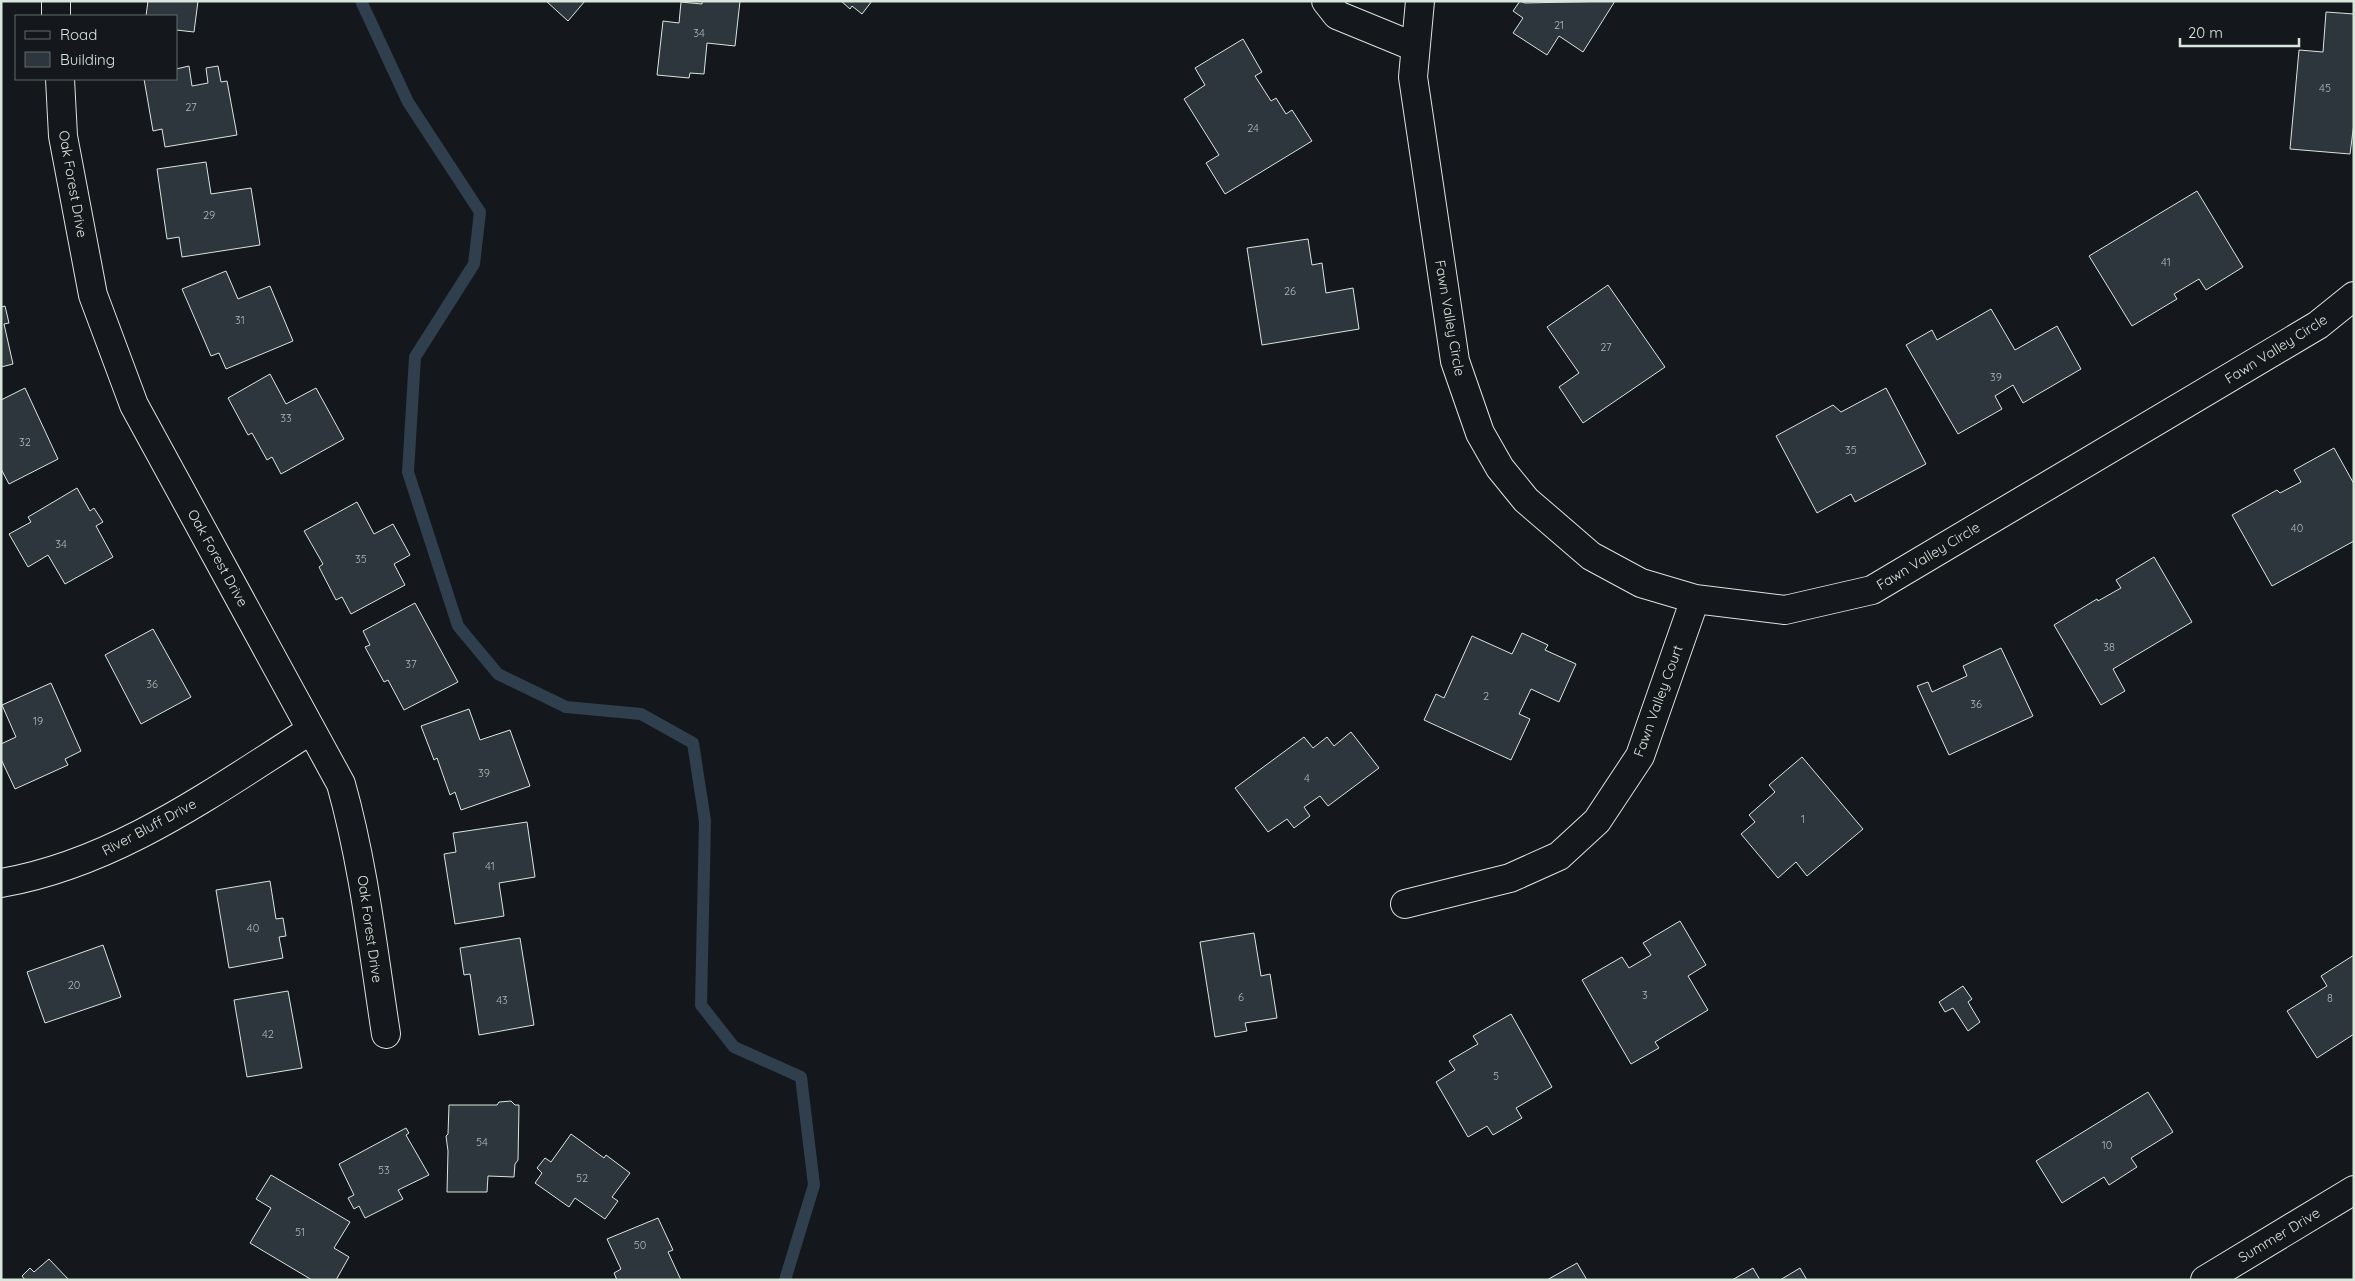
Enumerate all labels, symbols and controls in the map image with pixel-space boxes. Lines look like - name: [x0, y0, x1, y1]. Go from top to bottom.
- legend: [15, 15, 178, 80]
- scale bar: [2180, 15, 2299, 47]
- house number: 21: [1554, 18, 1564, 32]
- text: 20 m: [2188, 23, 2223, 42]
- text: Road: [60, 25, 97, 44]
- house number: 34: [693, 26, 705, 40]
- text: Building: [60, 50, 115, 69]
- house number: 45: [2319, 81, 2331, 95]
- house number: 27: [185, 100, 197, 114]
- house number: 24: [1247, 121, 1259, 135]
- street label: Oak Forest Drive: [55, 129, 91, 239]
- house number: 29: [203, 208, 215, 222]
- house number: 41: [2161, 255, 2171, 269]
- street label: Fawn Valley Circle: [1431, 259, 1469, 377]
- house number: 26: [1284, 284, 1296, 298]
- street label: Fawn Valley Circle: [2221, 310, 2331, 388]
- house number: 31: [235, 313, 245, 327]
- house number: 27: [1600, 340, 1612, 354]
- house number: 39: [1990, 370, 2002, 384]
- house number: 33: [280, 411, 292, 425]
- house number: 32: [19, 435, 31, 449]
- house number: 35: [1845, 443, 1857, 457]
- street label: Oak Forest Drive: [184, 506, 252, 610]
- street label: Fawn Valley Circle: [1873, 518, 1983, 594]
- house number: 40: [2291, 521, 2303, 535]
- house number: 34: [55, 537, 67, 551]
- house number: 35: [355, 552, 367, 566]
- house number: 38: [2103, 640, 2115, 654]
- street label: Fawn Valley Court: [1629, 642, 1687, 759]
- house number: 37: [405, 657, 417, 671]
- house number: 36: [146, 677, 158, 691]
- house number: 2: [1483, 689, 1489, 703]
- house number: 36: [1970, 697, 1982, 711]
- house number: 19: [33, 714, 43, 728]
- house number: 39: [478, 766, 490, 780]
- house number: 4: [1304, 771, 1310, 785]
- street label: River Bluff Drive: [99, 794, 199, 860]
- house number: 1: [1801, 812, 1805, 826]
- house number: 41: [485, 859, 495, 873]
- street label: Oak Forest Drive: [354, 874, 386, 984]
- house number: 40: [247, 921, 259, 935]
- house number: 20: [68, 978, 80, 992]
- house number: 3: [1642, 988, 1648, 1002]
- house number: 6: [1238, 990, 1244, 1004]
- house number: 8: [2327, 991, 2333, 1005]
- house number: 43: [496, 993, 508, 1007]
- house number: 42: [262, 1027, 274, 1041]
- house number: 5: [1493, 1069, 1499, 1083]
- house number: 54: [476, 1135, 488, 1149]
- house number: 10: [2102, 1138, 2112, 1152]
- house number: 53: [378, 1163, 390, 1177]
- house number: 52: [576, 1171, 588, 1185]
- street label: Summer Drive: [2235, 1204, 2323, 1266]
- house number: 51: [295, 1225, 305, 1239]
- house number: 50: [634, 1238, 646, 1252]

